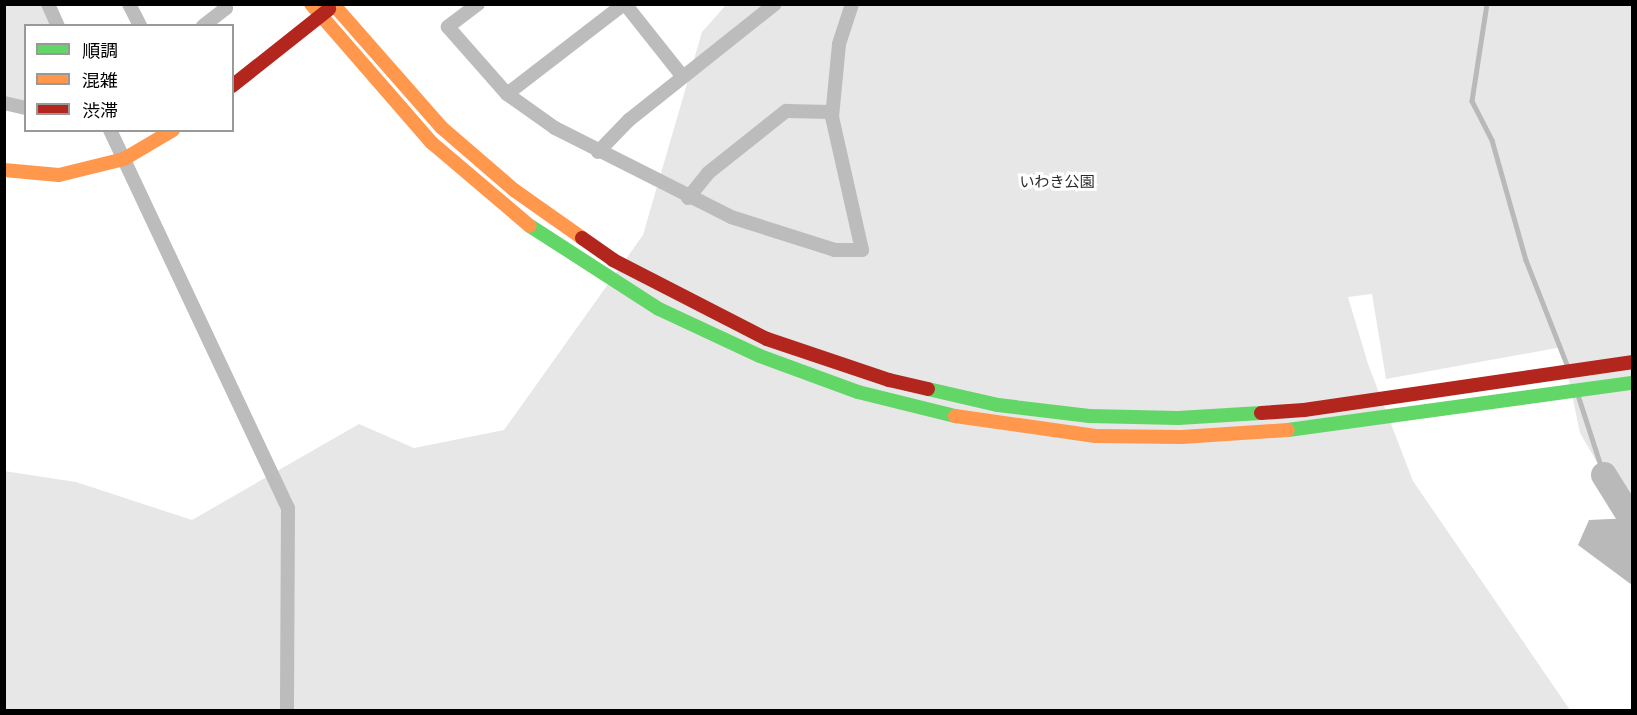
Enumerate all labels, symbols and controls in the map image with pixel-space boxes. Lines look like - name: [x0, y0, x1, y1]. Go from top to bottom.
- legend: [24, 24, 234, 132]
- text: 順調: [82, 40, 118, 61]
- text: 混雑: [82, 70, 118, 91]
- text: 渋滞: [82, 100, 118, 121]
- park label: いわき公園: [1020, 173, 1094, 191]

